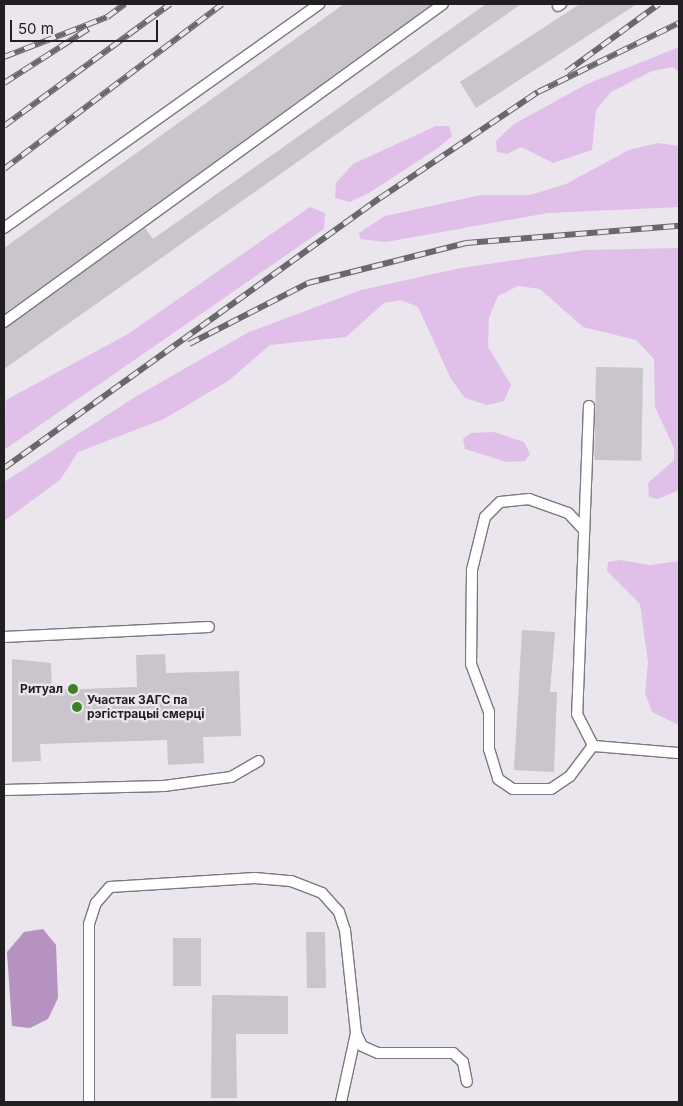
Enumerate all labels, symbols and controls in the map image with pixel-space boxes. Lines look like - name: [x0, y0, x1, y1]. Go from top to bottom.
- scale bar: [12, 10, 160, 42]
- text: 50 m: [18, 19, 54, 38]
- place label: Ритуал: [20, 682, 63, 696]
- marker: Ритуал: [67, 683, 79, 695]
- place label: Участак ЗАГС па рэгістрацыі смерці: [87, 693, 205, 721]
- marker: Участак ЗАГС па рэгістрацыі смерці: [71, 701, 83, 713]

